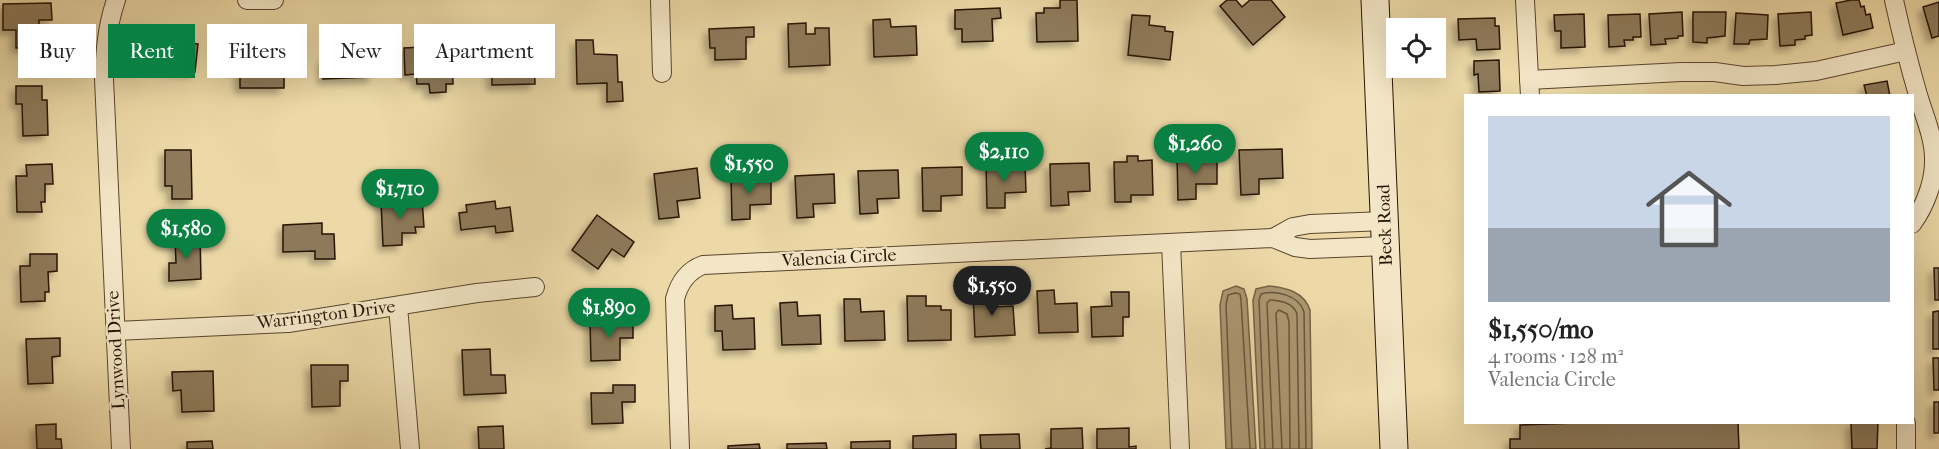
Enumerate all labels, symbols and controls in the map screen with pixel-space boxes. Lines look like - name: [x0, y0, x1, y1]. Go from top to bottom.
- map controls: [1386, 18, 1446, 78]
- button: locate: [1386, 18, 1446, 78]
- chip: Buy: [18, 24, 96, 78]
- chip: Rent: [108, 24, 195, 78]
- chip: Filters: [207, 24, 307, 78]
- chip: New: [319, 24, 402, 78]
- chip: Apartment: [414, 24, 555, 78]
- pin: $1,260: [1146, 124, 1244, 175]
- pin: $2,110: [955, 132, 1053, 183]
- text: $1,260: [1168, 132, 1222, 155]
- text: $2,110: [979, 140, 1029, 163]
- pin: $1,550: [700, 144, 798, 195]
- text: $1,550: [724, 152, 774, 175]
- icon: home: [1635, 155, 1743, 263]
- pin: $1,710: [351, 169, 449, 220]
- text: $1,710: [376, 177, 424, 200]
- street label: Beck Road: [1373, 184, 1397, 266]
- pin: $1,580: [137, 209, 235, 260]
- text: $1,580: [160, 217, 212, 240]
- street label: Valencia Circle: [780, 245, 897, 272]
- pin: $1,550: [943, 266, 1041, 317]
- text: $1,550: [967, 274, 1017, 297]
- pin: $1,890: [560, 288, 658, 339]
- street label: Lynwood Drive: [102, 290, 130, 410]
- street label: Warrington Drive: [255, 296, 397, 334]
- text: $1,890: [582, 296, 636, 319]
- text: $1,550/mo: [1488, 314, 1594, 345]
- text: 4 rooms · 128 m²: [1488, 345, 1623, 368]
- text: Valencia Circle: [1488, 368, 1616, 391]

